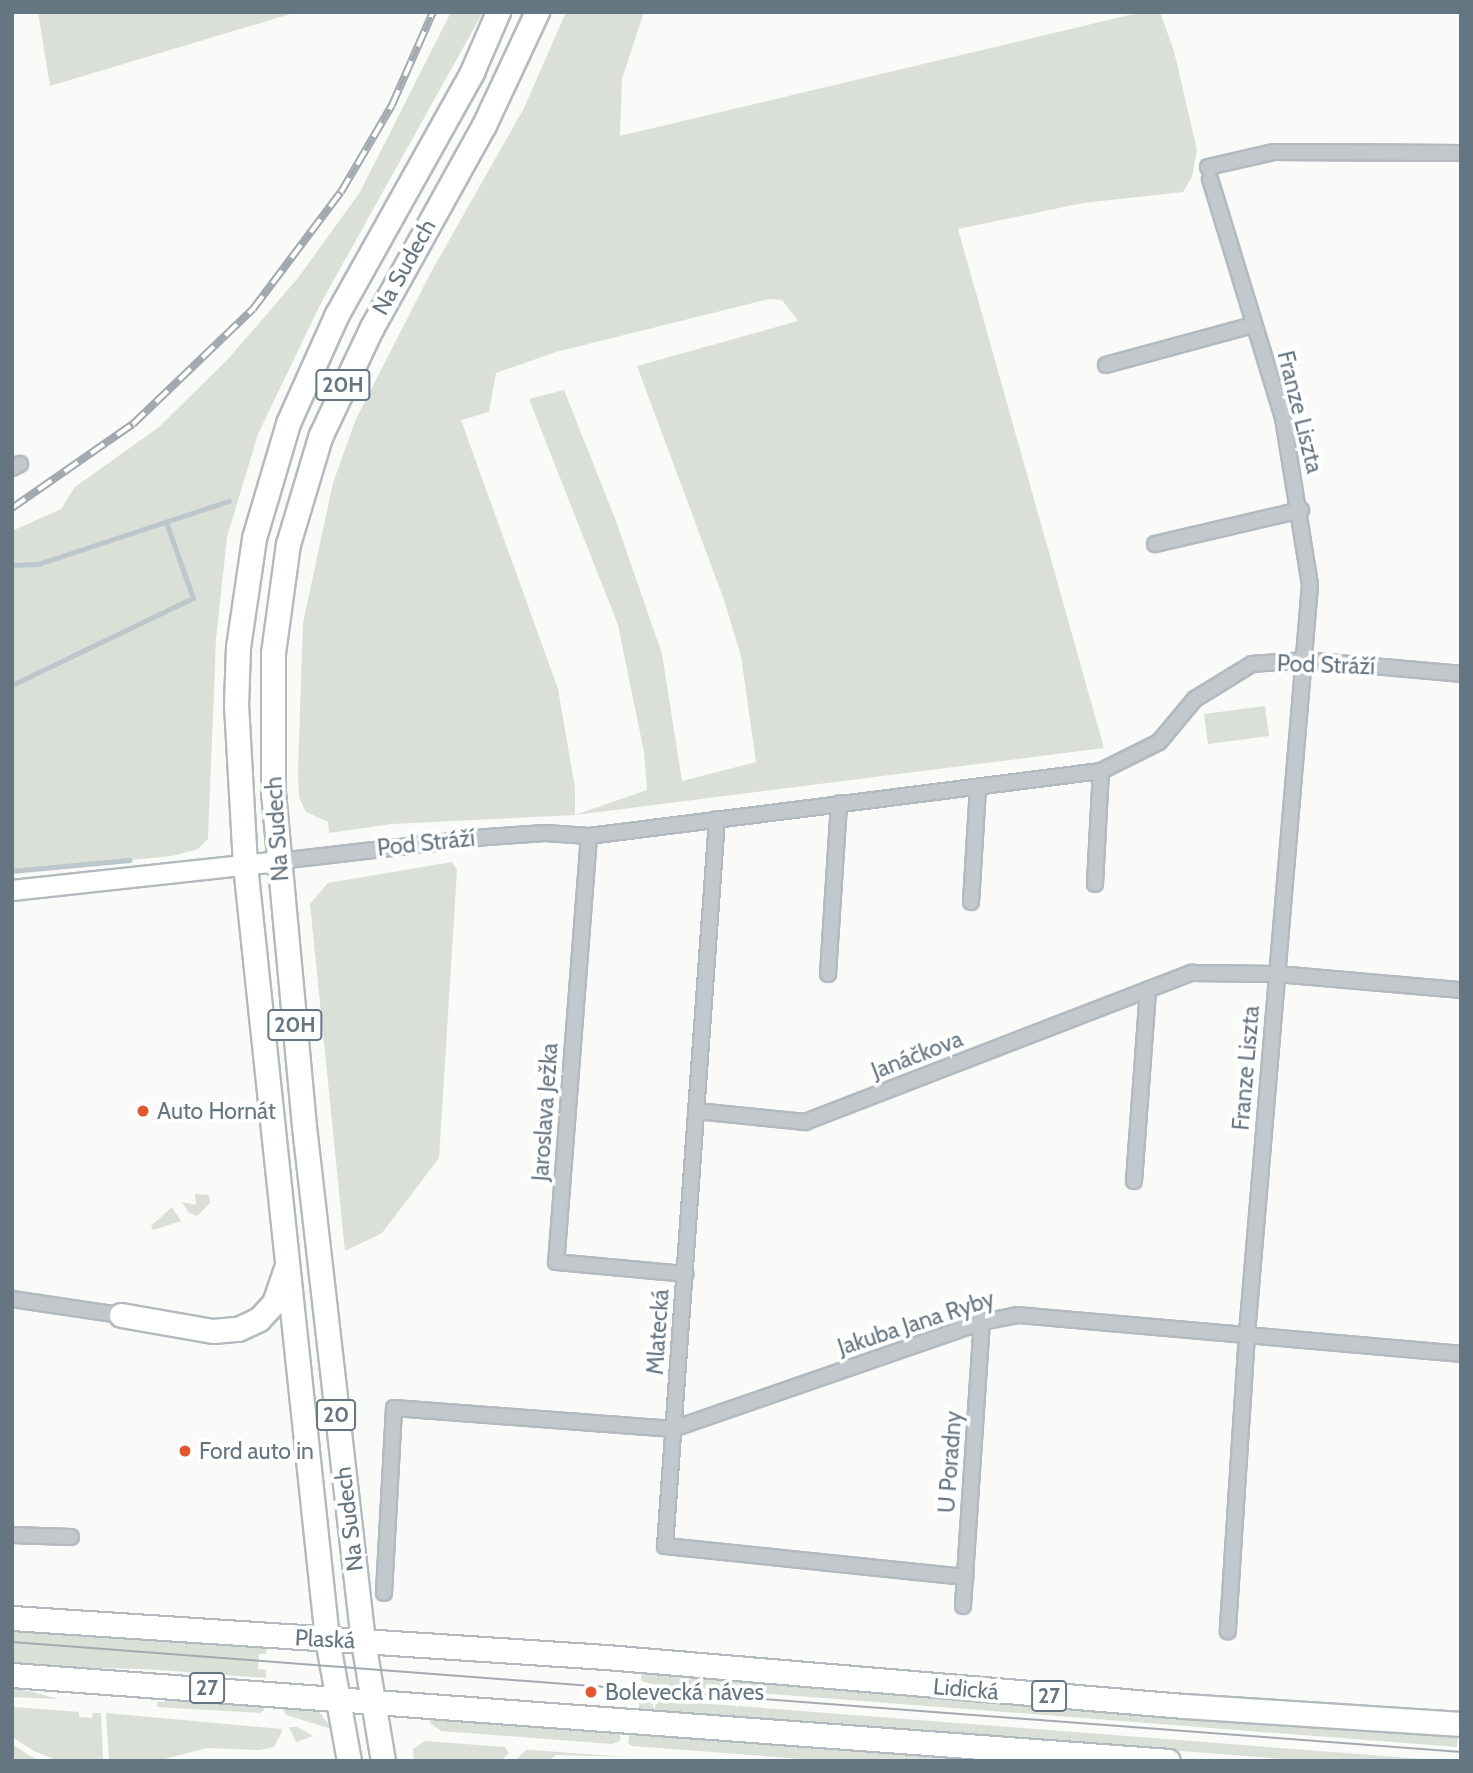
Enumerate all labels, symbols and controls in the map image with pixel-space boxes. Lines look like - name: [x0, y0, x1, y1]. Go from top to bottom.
- street label: Na Sudech: [366, 214, 442, 320]
- street label: Franze Liszta: [1271, 348, 1329, 476]
- road number: 20H: [315, 368, 371, 402]
- street label: Pod Stráží: [1276, 649, 1376, 681]
- street label: Na Sudech: [260, 776, 294, 882]
- street label: Pod Stráží: [376, 824, 476, 862]
- street label: Franze Liszta: [1227, 1004, 1265, 1132]
- road number: 20H: [267, 1007, 323, 1042]
- street label: Janáčkova: [867, 1025, 967, 1085]
- street label: Jaroslava Ježka: [526, 1042, 564, 1182]
- place label: Auto Hornát: [157, 1097, 276, 1125]
- marker: Auto Hornát: [135, 1103, 151, 1119]
- street label: Jakuba Jana Ryby: [834, 1285, 998, 1361]
- street label: Mlatecká: [641, 1288, 675, 1376]
- road number: 20: [315, 1398, 357, 1432]
- street label: U Poradny: [933, 1410, 967, 1514]
- place label: Ford auto in: [199, 1437, 314, 1465]
- marker: Ford auto in: [177, 1443, 193, 1459]
- street label: Na Sudech: [329, 1465, 369, 1573]
- street label: Plaská: [294, 1624, 356, 1654]
- road number: 27: [188, 1670, 226, 1706]
- street label: Lidická: [932, 1672, 1000, 1706]
- place label: Bolevecká náves: [605, 1678, 764, 1706]
- road number: 27: [1030, 1678, 1068, 1714]
- marker: Bolevecká náves: [583, 1684, 599, 1700]

